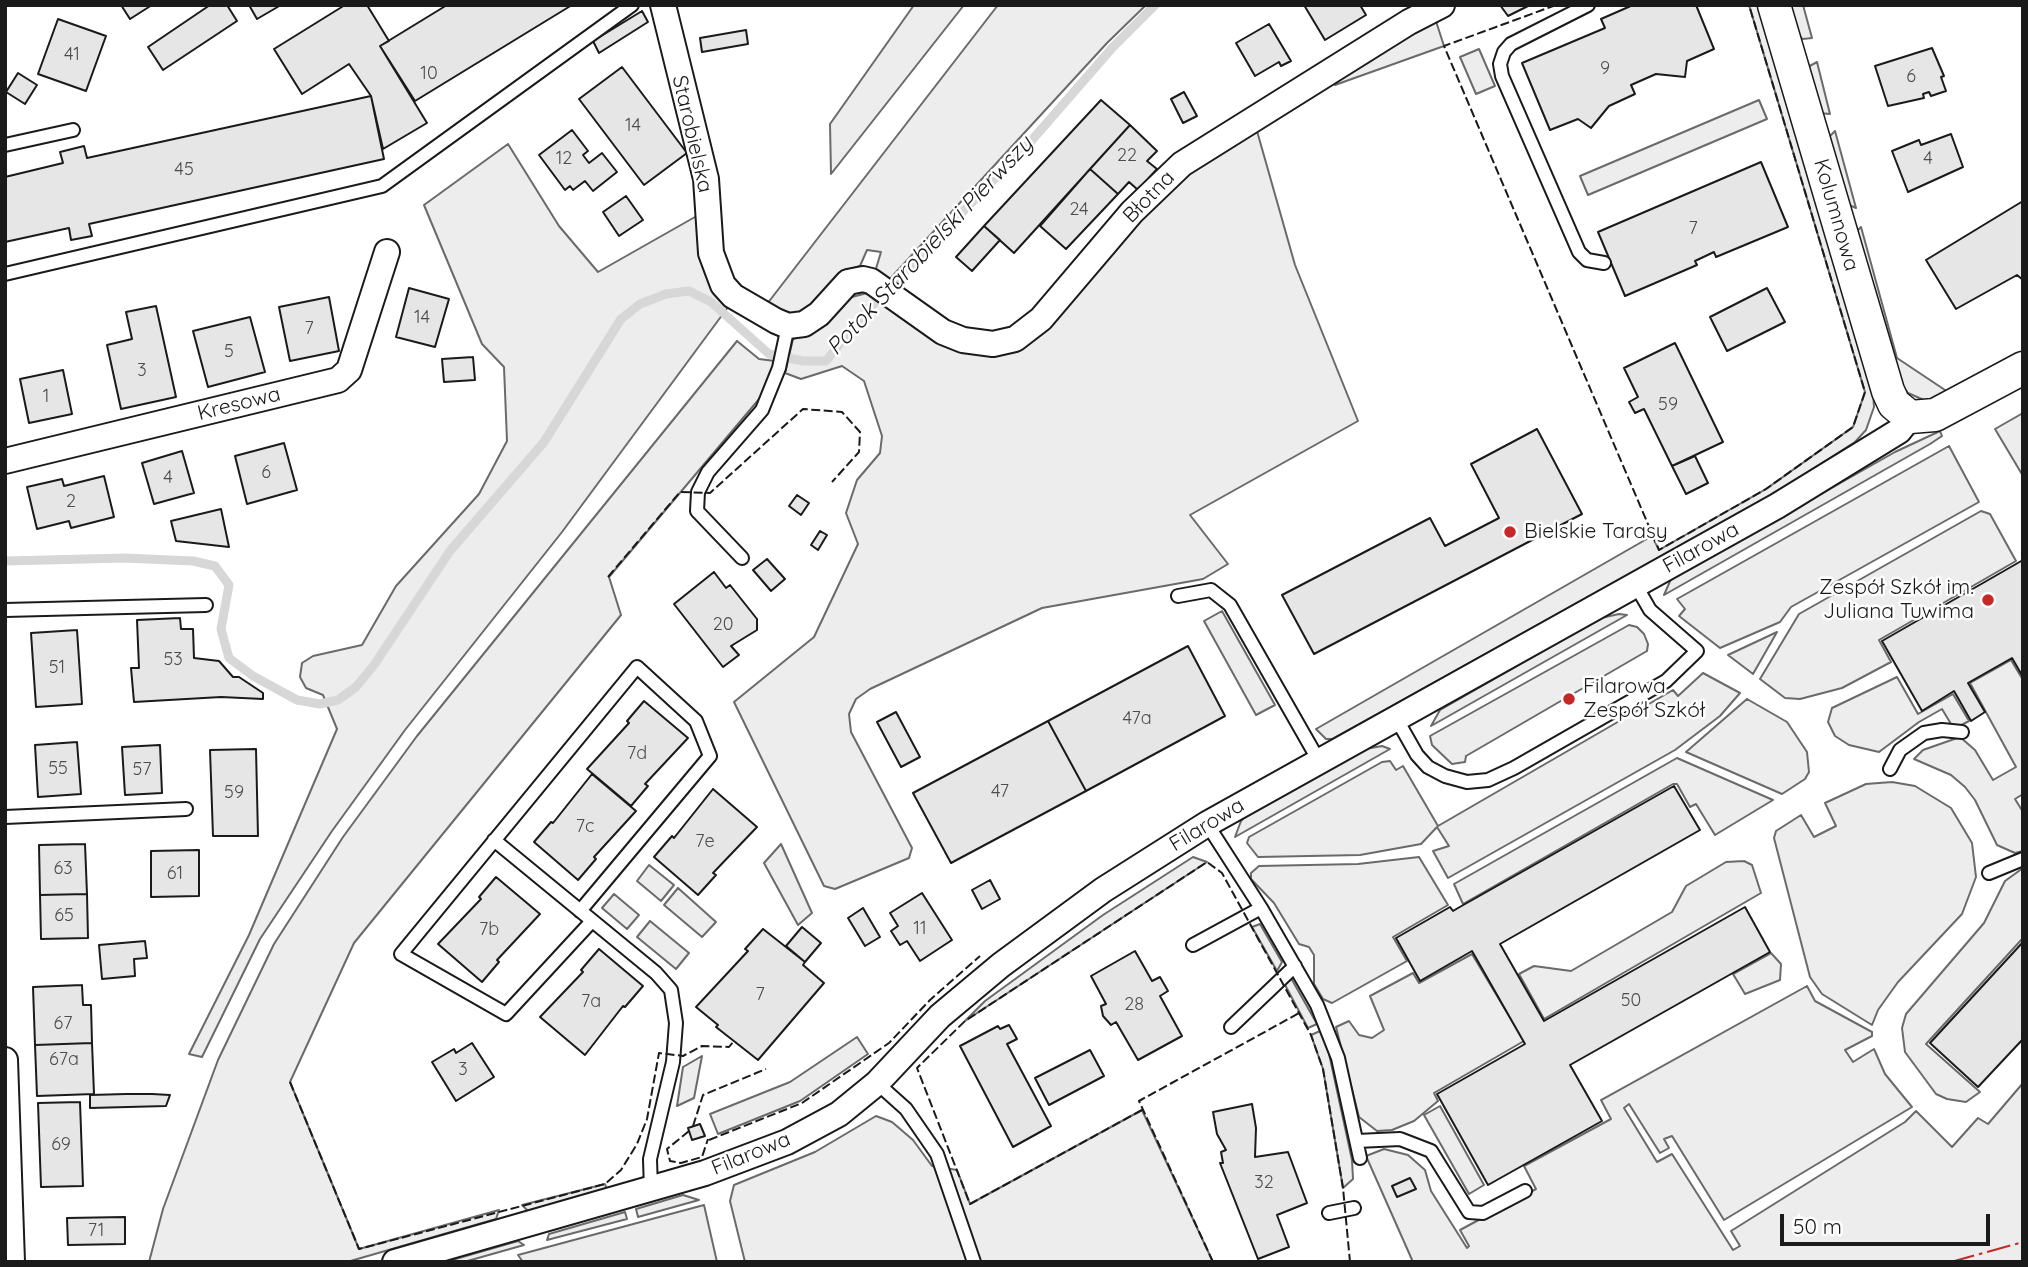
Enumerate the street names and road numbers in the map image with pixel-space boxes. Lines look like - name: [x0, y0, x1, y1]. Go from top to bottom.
- street label: Starobielska: [666, 73, 718, 195]
- street label: Kolumnowa: [1808, 156, 1864, 274]
- street label: Błotna: [1118, 166, 1180, 228]
- street label: Kresowa: [195, 382, 283, 426]
- street label: Filarowa: [1659, 517, 1743, 579]
- street label: Filarowa: [1165, 793, 1249, 857]
- street label: Filarowa: [708, 1127, 794, 1181]

